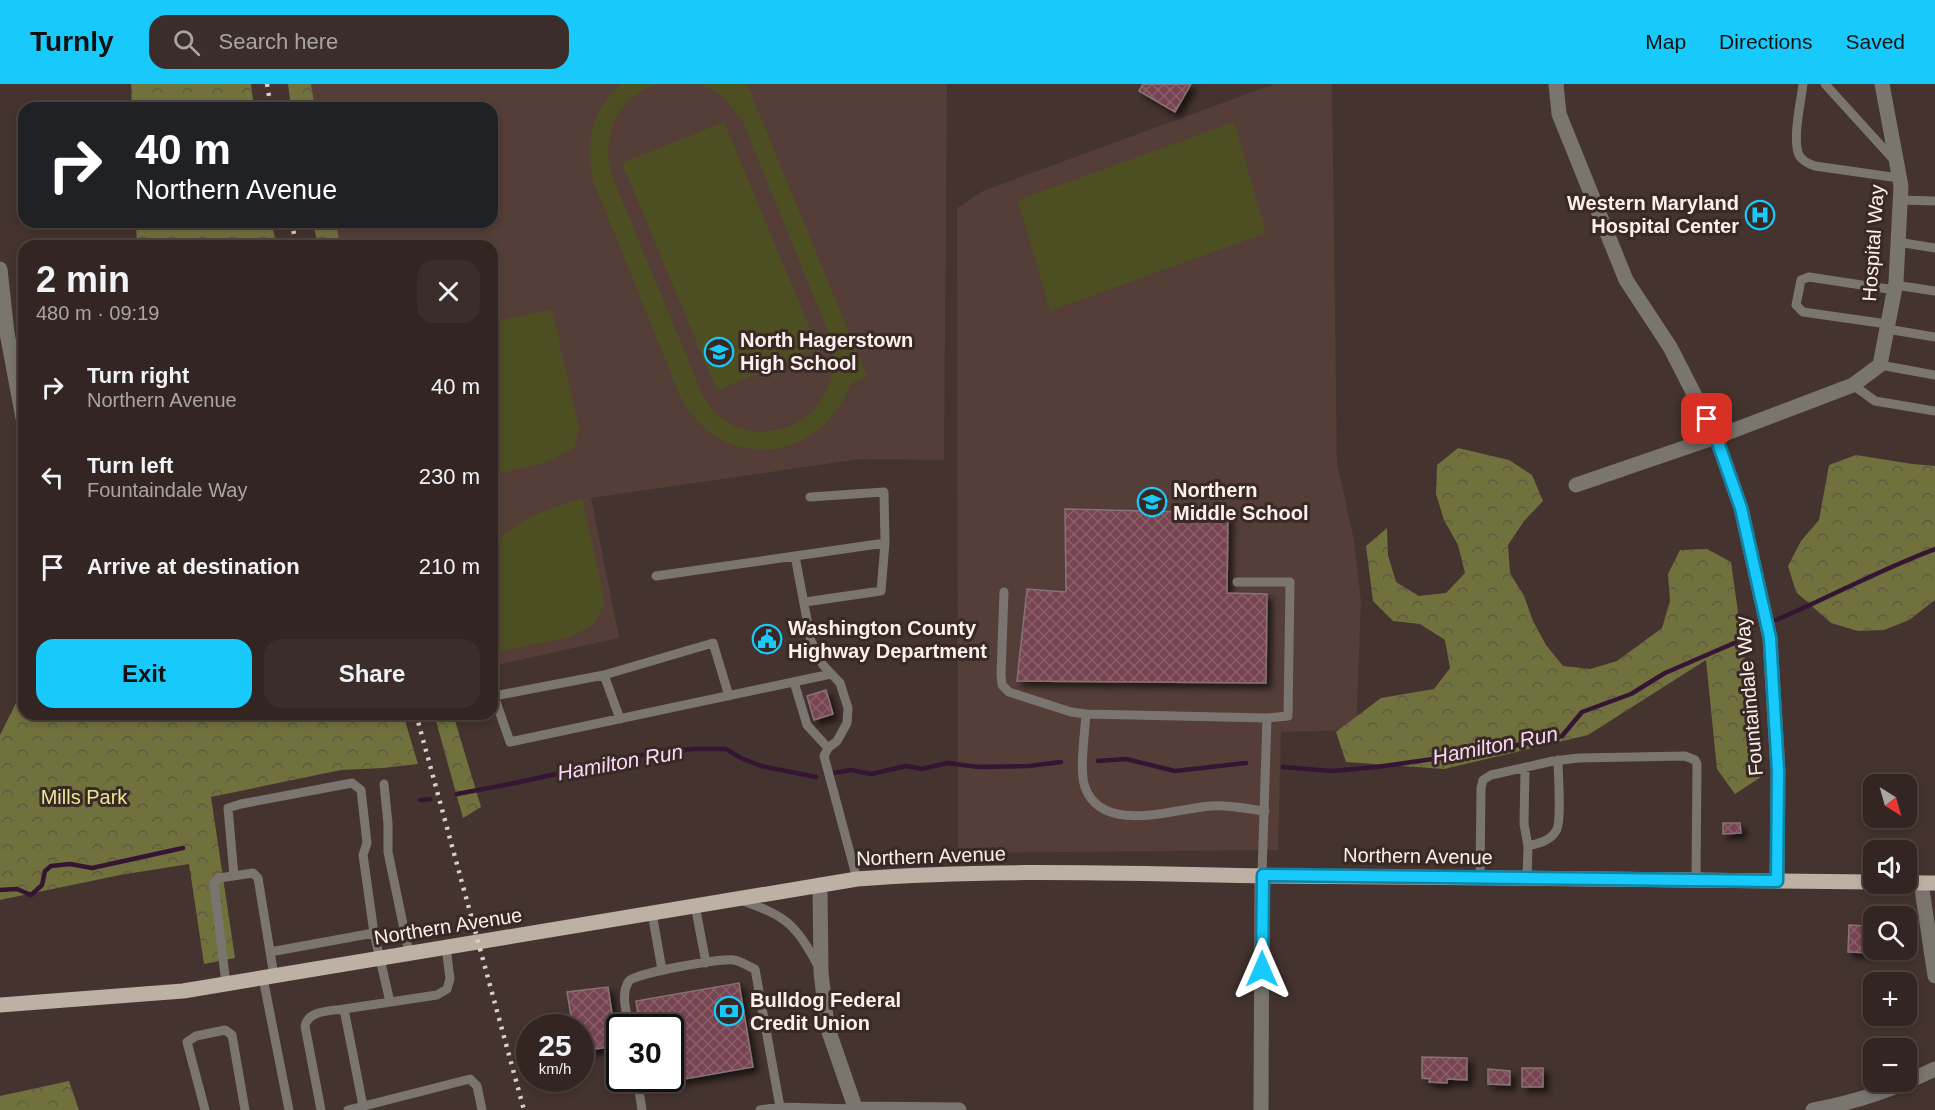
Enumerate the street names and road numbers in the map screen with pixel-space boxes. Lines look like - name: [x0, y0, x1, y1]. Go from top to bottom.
- street label: Hospital Way: [1858, 184, 1888, 302]
- street label: Fountaindale Way: [1731, 615, 1767, 777]
- street label: Northern Avenue: [856, 842, 1006, 870]
- street label: Northern Avenue: [1343, 844, 1493, 868]
- street label: Northern Avenue: [372, 903, 524, 949]

